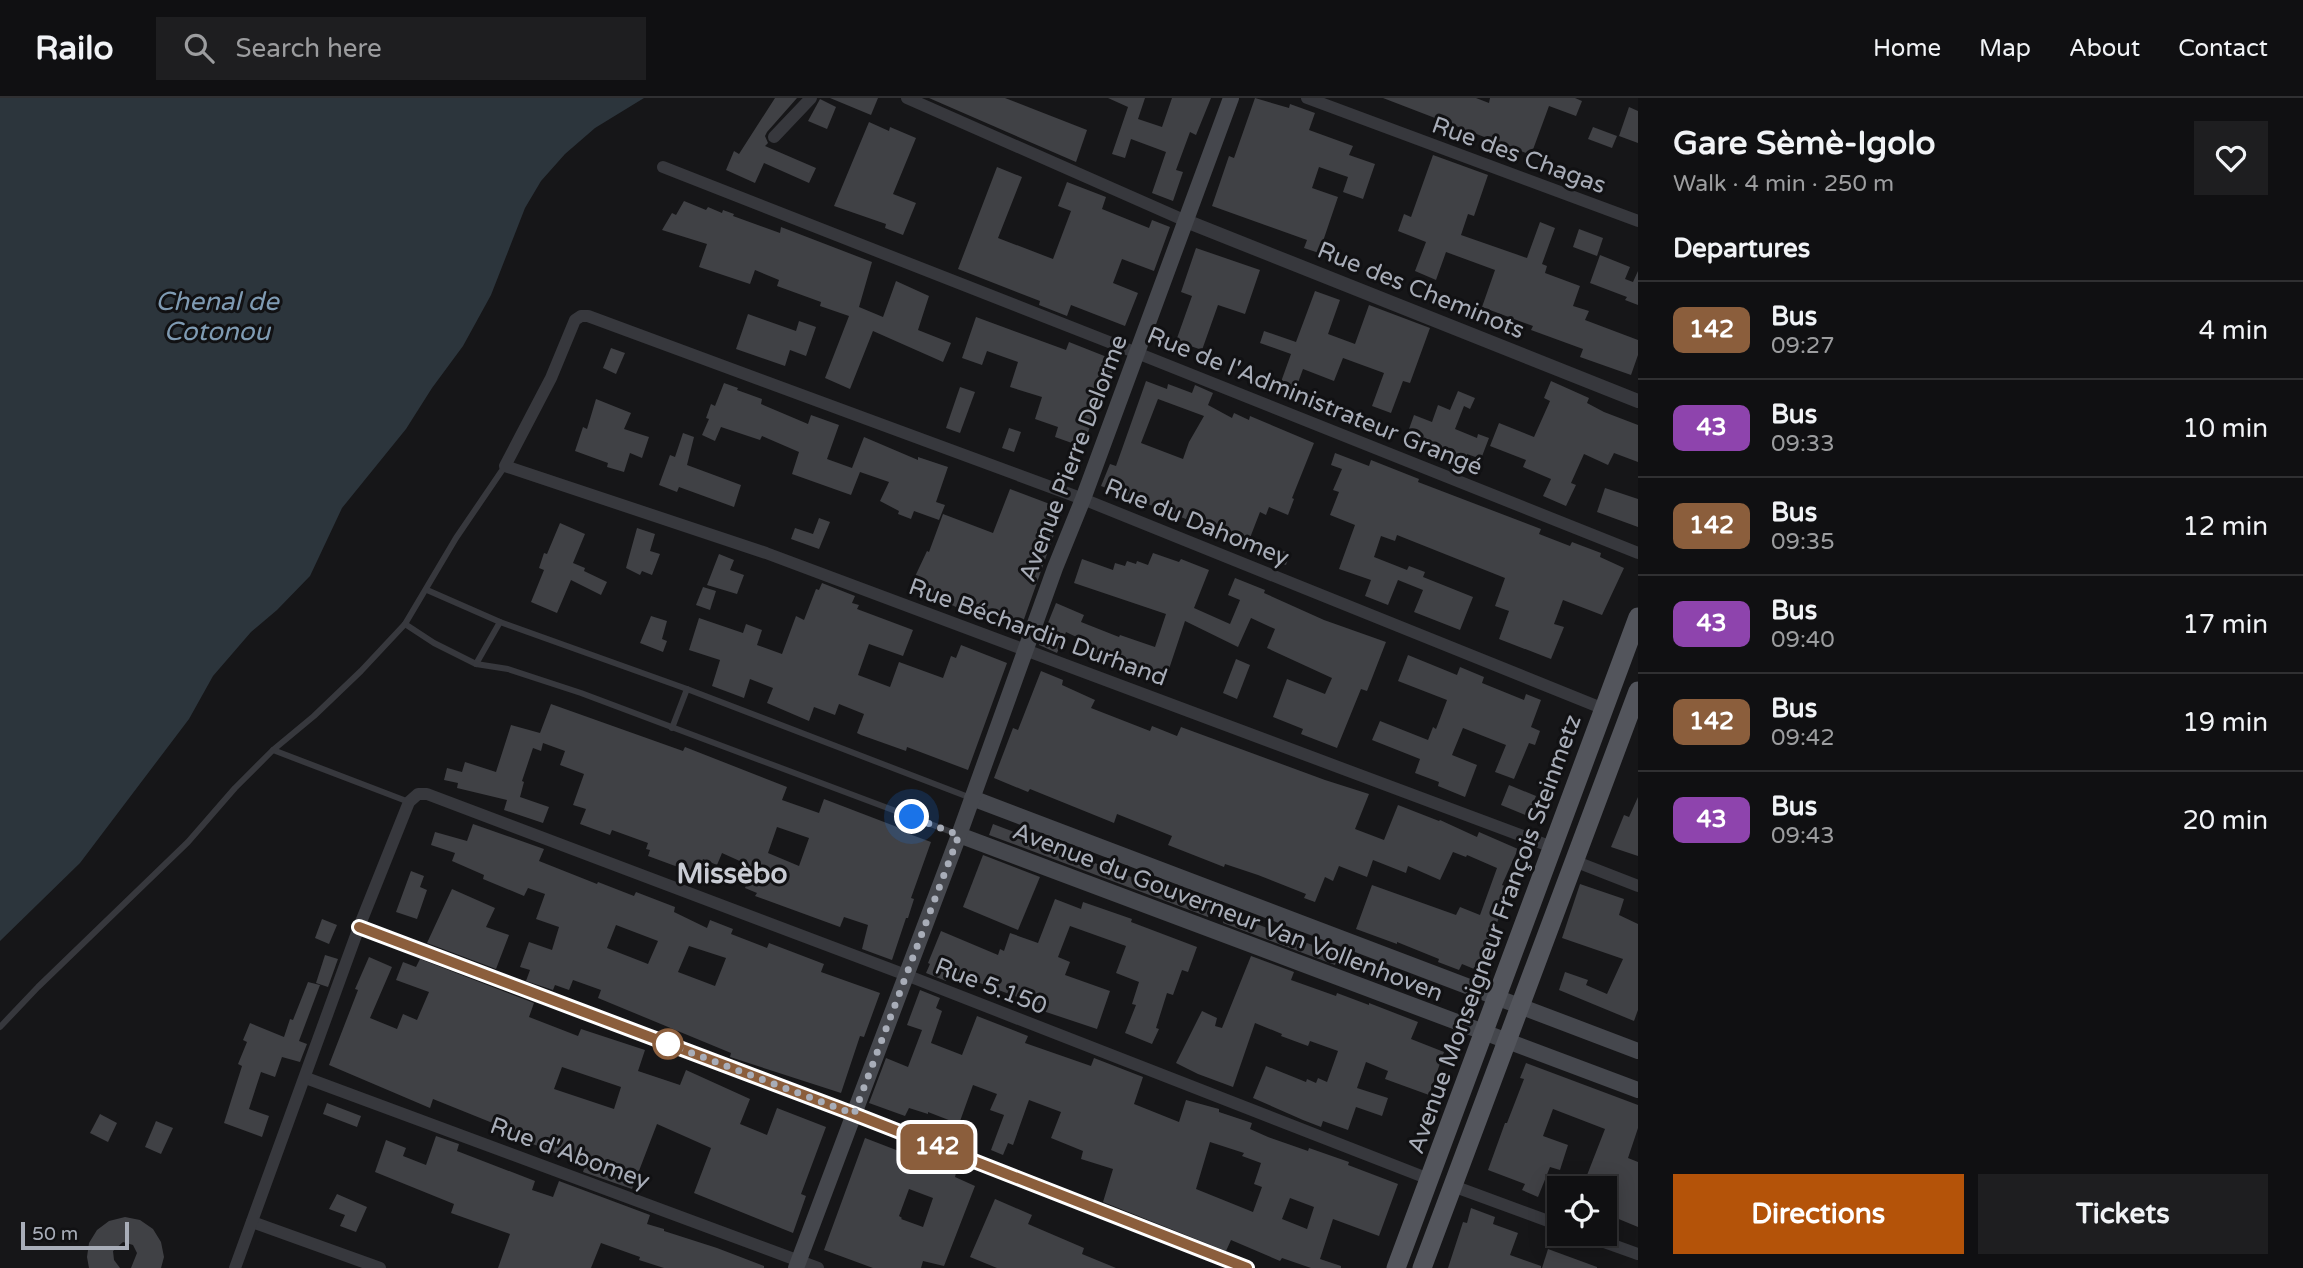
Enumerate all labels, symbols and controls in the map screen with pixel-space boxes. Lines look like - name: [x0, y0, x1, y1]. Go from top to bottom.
- search box: [156, 17, 646, 80]
- text: Railo: [35, 29, 114, 68]
- icon: search: [180, 29, 218, 67]
- text: Search here: [236, 33, 382, 64]
- text: Home: [1873, 34, 1941, 63]
- text: Map: [1979, 34, 2031, 63]
- text: About: [2069, 34, 2140, 63]
- text: Contact: [2178, 34, 2268, 63]
- street label: Rue des Chagas: [1428, 111, 1610, 200]
- button: heart: [2194, 121, 2268, 195]
- text: Gare Sèmè-Igolo: [1673, 124, 1935, 163]
- text: Walk · 4 min · 250 m: [1673, 170, 1894, 198]
- text: Departures: [1673, 233, 1810, 264]
- street label: Rue des Cheminots: [1313, 236, 1529, 345]
- water label: Chenal de Cotonou: [155, 286, 280, 347]
- text: Bus: [1771, 301, 1817, 332]
- text: 142: [1689, 315, 1734, 344]
- text: 4 min: [2199, 315, 2268, 346]
- street label: Rue de l'Administrateur Grangé: [1143, 321, 1487, 482]
- street label: Avenue Pierre Delorme: [1013, 331, 1134, 586]
- text: 09:27: [1771, 332, 1835, 360]
- text: Bus: [1771, 399, 1817, 430]
- text: 43: [1696, 413, 1727, 442]
- text: 10 min: [2182, 413, 2268, 444]
- text: 09:33: [1771, 430, 1835, 458]
- street label: Rue du Dahomey: [1100, 472, 1293, 573]
- text: Bus: [1771, 497, 1817, 528]
- text: 142: [1689, 511, 1734, 540]
- text: 12 min: [2182, 511, 2268, 542]
- text: 09:35: [1771, 528, 1835, 556]
- street label: Rue Béchardin Durhand: [905, 572, 1171, 693]
- text: Bus: [1771, 595, 1817, 626]
- text: 43: [1696, 609, 1727, 638]
- text: 17 min: [2182, 609, 2268, 640]
- text: 09:40: [1771, 626, 1835, 654]
- text: Bus: [1771, 693, 1817, 724]
- text: 142: [1689, 707, 1734, 736]
- text: 19 min: [2182, 707, 2268, 738]
- street label: Avenue Monseigneur François Steinmetz: [1401, 711, 1588, 1158]
- text: 09:42: [1771, 724, 1835, 752]
- text: Bus: [1771, 791, 1817, 822]
- your location: [894, 799, 929, 834]
- text: 43: [1696, 805, 1727, 834]
- text: 20 min: [2182, 805, 2268, 836]
- street label: Avenue du Gouverneur Van Vollenhoven: [1009, 817, 1447, 1008]
- text: 09:43: [1771, 822, 1835, 850]
- district label: Missèbo: [676, 857, 788, 891]
- street label: Rue 5.150: [931, 952, 1051, 1021]
- unlabelled marker: [653, 1029, 683, 1059]
- street label: Rue d'Abomey: [486, 1111, 654, 1196]
- line badge: 142: [897, 1124, 977, 1170]
- text: 142: [914, 1132, 960, 1161]
- button: Directions: [1673, 1174, 1964, 1254]
- button: Tickets: [1978, 1174, 2268, 1254]
- map controls: [1547, 1176, 1617, 1246]
- button: locate: [1547, 1176, 1617, 1246]
- scale bar: [21, 1219, 130, 1251]
- text: 50 m: [32, 1223, 78, 1245]

